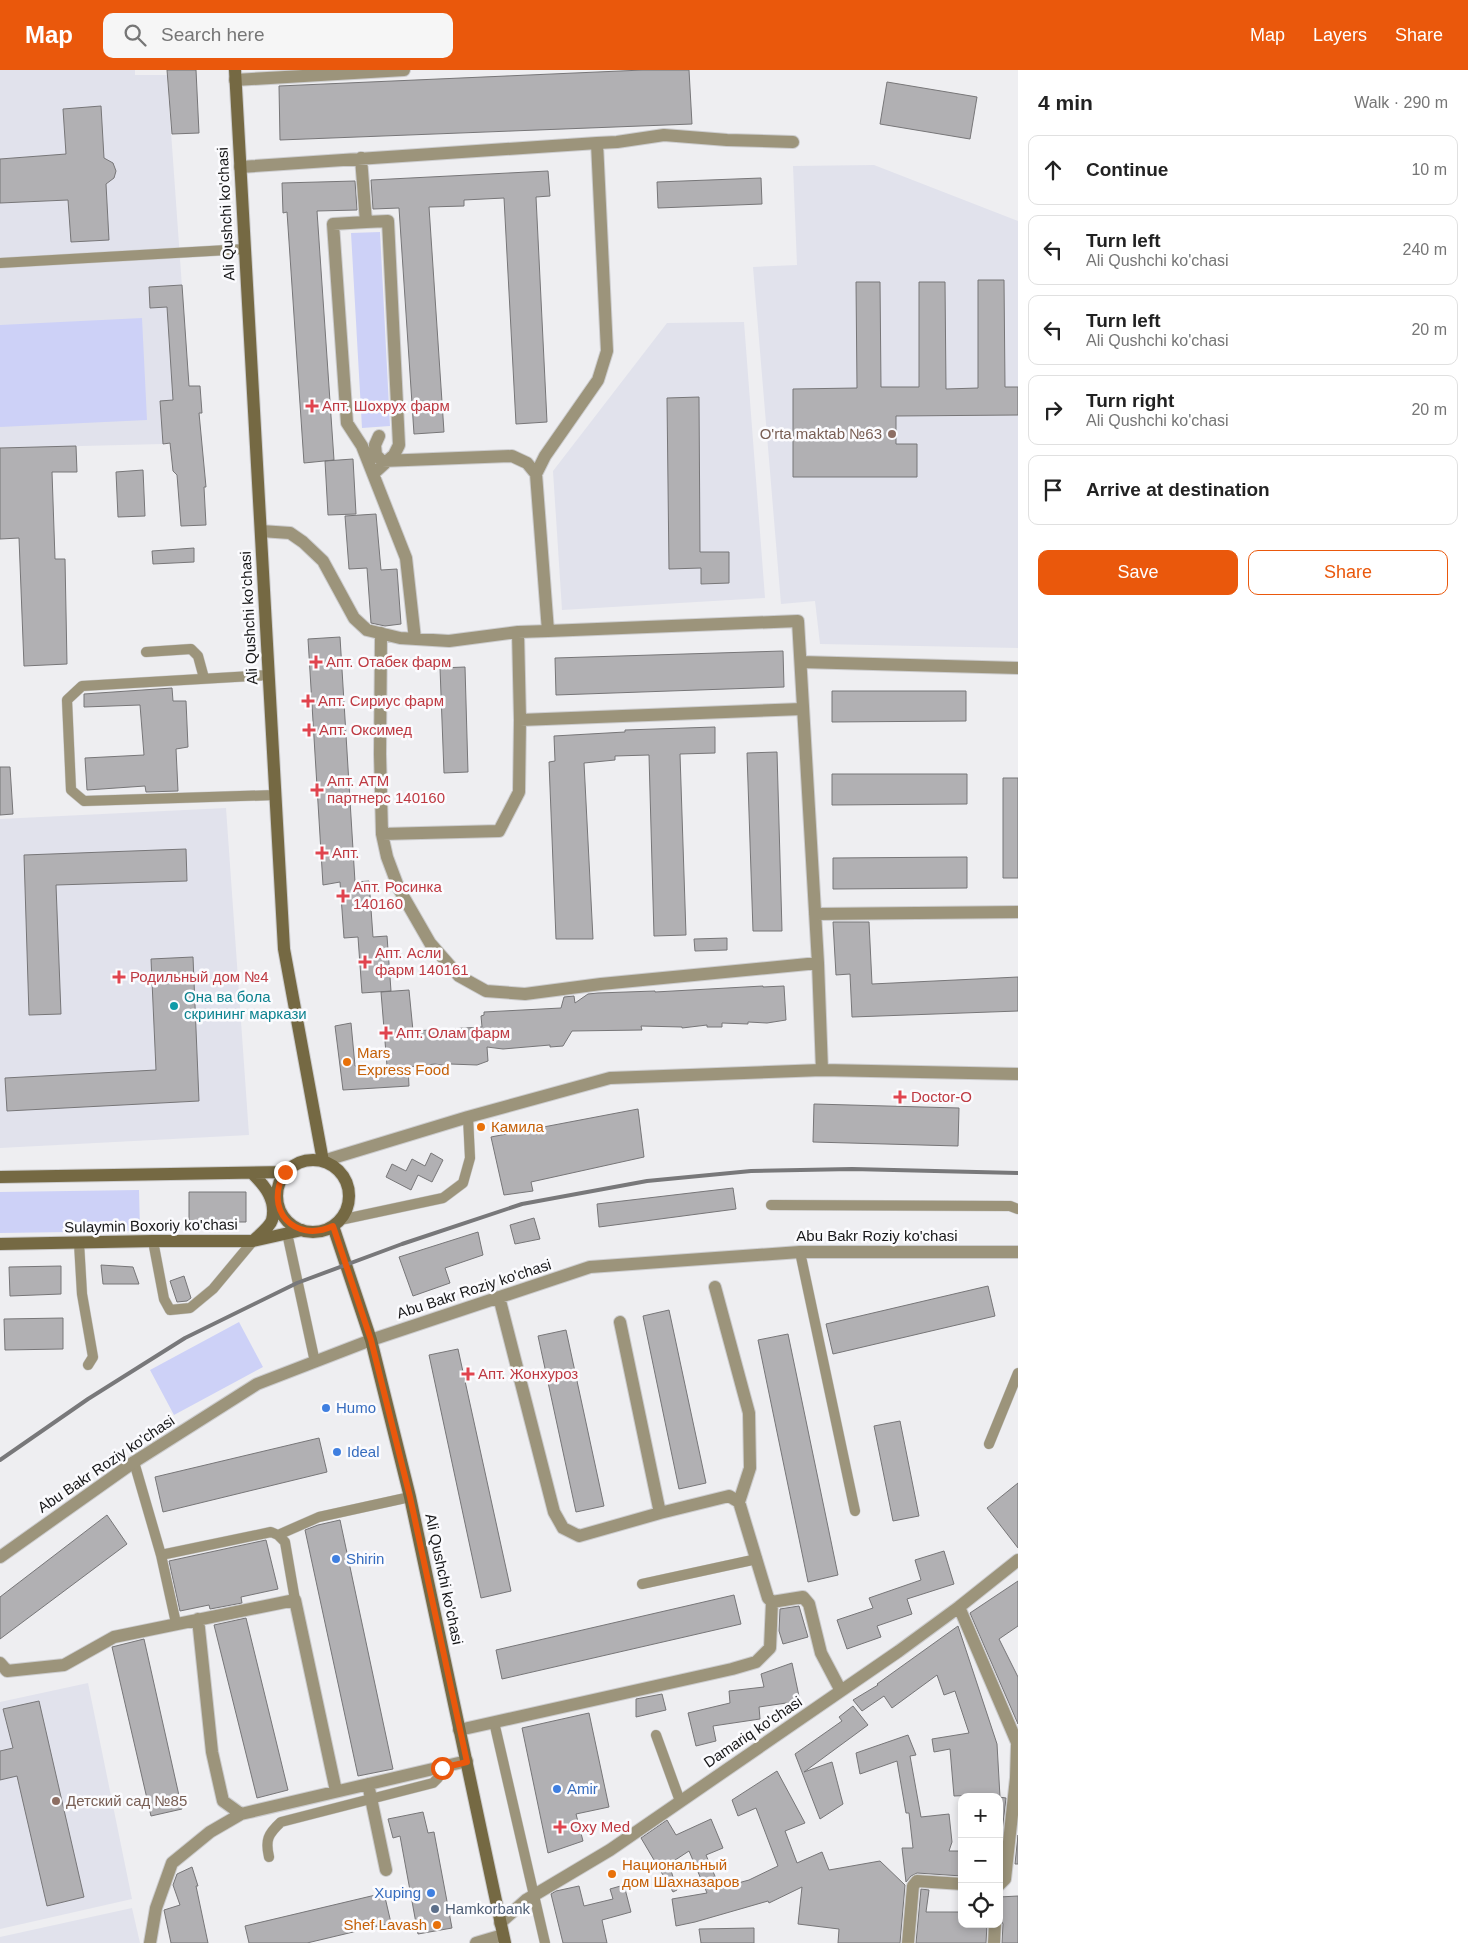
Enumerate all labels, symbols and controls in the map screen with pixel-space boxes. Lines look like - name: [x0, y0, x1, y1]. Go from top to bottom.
- search box: [103, 13, 453, 58]
- text: Map: [25, 21, 73, 48]
- icon: search: [121, 21, 149, 49]
- text: Search here: [161, 24, 265, 45]
- text: Map: [1250, 25, 1285, 45]
- text: Layers: [1313, 25, 1367, 45]
- text: Share: [1395, 25, 1443, 45]
- text: 4 min: [1038, 91, 1093, 114]
- text: Walk · 290 m: [1354, 94, 1448, 111]
- street label: Ali Qushchi ko'chasi: [214, 147, 237, 281]
- icon: ahead: [1039, 156, 1067, 184]
- text: Continue: [1086, 159, 1168, 180]
- text: 10 m: [1411, 161, 1447, 178]
- text: Turn left: [1086, 230, 1161, 251]
- icon: left: [1039, 236, 1067, 264]
- text: 240 m: [1403, 241, 1447, 258]
- text: Ali Qushchi ko'chasi: [1086, 252, 1229, 269]
- text: Turn left: [1086, 310, 1161, 331]
- icon: left: [1039, 316, 1067, 344]
- text: 20 m: [1411, 321, 1447, 338]
- text: Ali Qushchi ko'chasi: [1086, 332, 1229, 349]
- text: Turn right: [1086, 390, 1174, 411]
- icon: right: [1039, 396, 1067, 424]
- place label: Апт. Шохрух фарм: [322, 397, 450, 414]
- marker: Апт. Шохрух фарм: [306, 400, 318, 412]
- text: 20 m: [1411, 401, 1447, 418]
- text: Ali Qushchi ko'chasi: [1086, 412, 1229, 429]
- place label: O'rta maktab №63: [760, 425, 882, 442]
- marker: O'rta maktab №63: [886, 428, 898, 440]
- icon: arrive: [1039, 476, 1067, 504]
- text: Arrive at destination: [1086, 479, 1270, 500]
- button: Save: [1038, 550, 1238, 595]
- button: Share: [1248, 550, 1448, 595]
- street label: Ali Qushchi ko'chasi: [237, 551, 260, 685]
- place label: Апт. Отабек фарм: [326, 653, 451, 670]
- marker: Апт. Отабек фарм: [310, 656, 322, 668]
- place label: Апт. Сириус фарм: [318, 692, 444, 709]
- marker: Апт. Сириус фарм: [302, 695, 314, 707]
- place label: Апт. Оксимед: [319, 721, 412, 738]
- marker: Апт. Оксимед: [303, 724, 315, 736]
- place label: Апт. АТМ партнерс 140160: [327, 772, 445, 806]
- marker: Апт. АТМ партнерс 140160: [311, 784, 323, 796]
- place label: Апт.: [332, 844, 360, 861]
- marker: Апт.: [316, 847, 328, 859]
- place label: Апт. Росинка 140160: [353, 878, 442, 912]
- marker: Апт. Росинка 140160: [337, 890, 349, 902]
- place label: Апт. Асли фарм 140161: [375, 944, 469, 978]
- marker: Апт. Асли фарм 140161: [359, 956, 371, 968]
- place label: Родильный дом №4: [130, 968, 269, 985]
- marker: Родильный дом №4: [112, 970, 126, 984]
- place label: Она ва бола скрининг маркази: [184, 988, 307, 1022]
- marker: Она ва бола скрининг маркази: [168, 1000, 180, 1012]
- place label: Апт. Олам фарм: [396, 1024, 510, 1041]
- marker: Апт. Олам фарм: [380, 1027, 392, 1039]
- place label: Mars Express Food: [357, 1044, 450, 1078]
- marker: Mars Express Food: [341, 1056, 353, 1068]
- place label: Doctor-O: [911, 1088, 972, 1105]
- marker: Doctor-O: [893, 1090, 907, 1104]
- place label: Камила: [491, 1118, 545, 1135]
- marker: Камила: [475, 1121, 487, 1133]
- route end: [274, 1161, 297, 1184]
- street label: Sulaymin Boxoriy ko'chasi: [64, 1215, 238, 1236]
- street label: Abu Bakr Roziy ko'chasi: [796, 1227, 958, 1244]
- street label: Abu Bakr Roziy ko'chasi: [395, 1256, 553, 1322]
- place label: Апт. Жонхуроз: [478, 1365, 578, 1382]
- marker: Апт. Жонхуроз: [462, 1368, 474, 1380]
- place label: Humo: [336, 1399, 376, 1416]
- marker: Humo: [320, 1402, 332, 1414]
- street label: Abu Bakr Roziy ko'chasi: [34, 1411, 177, 1516]
- place label: Ideal: [347, 1443, 380, 1460]
- marker: Ideal: [331, 1446, 343, 1458]
- street label: Ali Qushchi ko'chasi: [422, 1512, 467, 1646]
- place label: Shirin: [346, 1550, 384, 1567]
- marker: Shirin: [330, 1553, 342, 1565]
- street label: Damariq ko'chasi: [700, 1693, 805, 1771]
- route start: [431, 1757, 454, 1780]
- place label: Amir: [567, 1780, 598, 1797]
- marker: Amir: [551, 1783, 563, 1795]
- place label: Детский сад №85: [66, 1792, 187, 1809]
- map controls: [958, 1793, 1003, 1928]
- button: +: [958, 1793, 1003, 1838]
- marker: Детский сад №85: [50, 1795, 62, 1807]
- place label: Oxy Med: [570, 1818, 630, 1835]
- marker: Oxy Med: [554, 1821, 566, 1833]
- button: −: [958, 1838, 1003, 1883]
- place label: Национальный дом Шахназаров: [622, 1856, 740, 1890]
- marker: Национальный дом Шахназаров: [606, 1868, 618, 1880]
- button: locate: [958, 1883, 1003, 1928]
- place label: Xuping: [374, 1884, 421, 1901]
- marker: Xuping: [425, 1887, 437, 1899]
- place label: Hamkorbank: [445, 1900, 531, 1917]
- marker: Hamkorbank: [429, 1903, 441, 1915]
- place label: Shef Lavash: [344, 1916, 427, 1933]
- marker: Shef Lavash: [431, 1919, 443, 1931]

